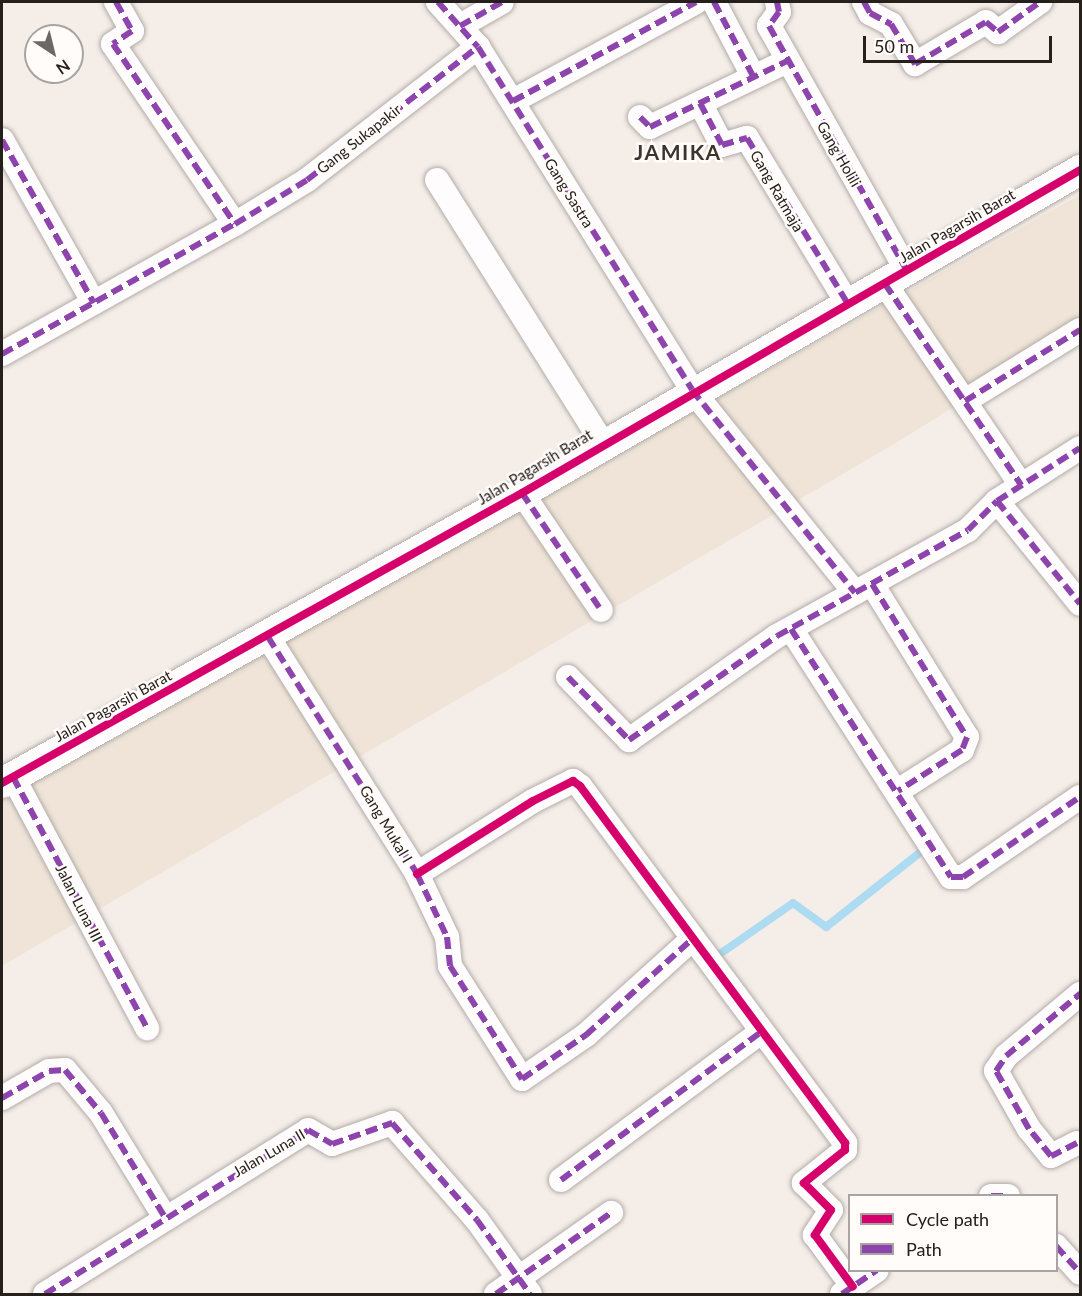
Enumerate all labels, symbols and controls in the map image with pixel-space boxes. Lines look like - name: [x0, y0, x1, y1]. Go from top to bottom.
- north arrow: [24, 24, 84, 84]
- scale bar: [866, 24, 1055, 62]
- text: 50 m: [874, 35, 914, 57]
- text: N: [53, 56, 74, 79]
- street label: Gang Sukapakir: [313, 100, 405, 178]
- street label: Gang Holili: [813, 118, 865, 190]
- district label: JAMIKA: [634, 139, 722, 165]
- street label: Gang Ratmaja: [746, 147, 808, 235]
- street label: Gang Sastra: [541, 155, 597, 231]
- street label: Jalan Pagarsih Barat: [896, 185, 1018, 267]
- street label: Jalan Pagarsih Barat: [474, 426, 596, 508]
- street label: Jalan Pagarsih Barat: [51, 666, 175, 746]
- street label: Gang Mukal I: [356, 782, 416, 866]
- street label: Jalan Luna III: [52, 861, 106, 945]
- street label: Jalan Luna II: [230, 1125, 308, 1181]
- legend: [848, 1194, 1058, 1272]
- text: Cycle path: [906, 1208, 989, 1230]
- text: Path: [906, 1238, 942, 1260]

